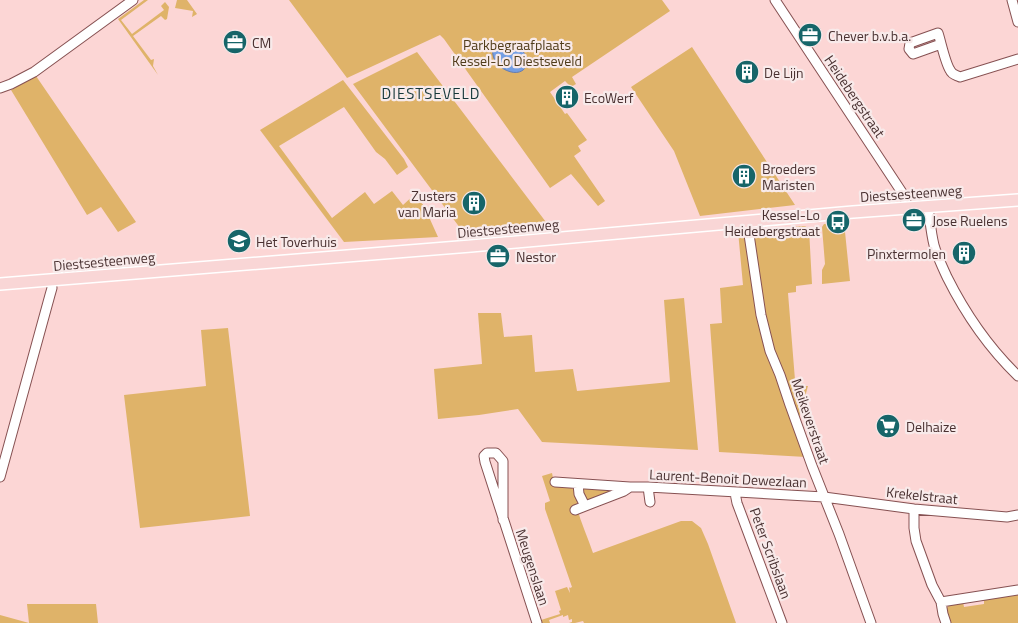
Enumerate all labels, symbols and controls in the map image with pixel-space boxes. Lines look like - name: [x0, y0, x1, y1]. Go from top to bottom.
- office icon: Chever b.v.b.a.: [797, 22, 823, 48]
- place label: Chever b.v.b.a.: [828, 25, 911, 46]
- office icon: CM: [222, 29, 248, 55]
- place label: CM: [252, 32, 271, 53]
- park label: Parkbegraafplaats Kessel-Lo Diestseveld: [452, 34, 582, 71]
- street label: Heidebergstraat: [820, 51, 890, 142]
- building icon: De Lijn: [734, 59, 760, 85]
- place label: De Lijn: [764, 62, 804, 83]
- district label: DIESTSEVELD: [382, 82, 480, 105]
- building icon: EcoWerf: [554, 84, 580, 110]
- place label: EcoWerf: [584, 87, 634, 108]
- place label: Broeders Maristen: [762, 158, 816, 195]
- building icon: Broeders Maristen: [731, 163, 757, 189]
- street label: Diestsesteenweg: [859, 179, 963, 207]
- place label: Zusters van Maria: [398, 185, 456, 222]
- building icon: Zusters van Maria: [461, 190, 487, 216]
- place label: Kessel-Lo Heidebergstraat: [724, 204, 820, 241]
- office icon: Jose Ruelens: [901, 207, 927, 233]
- bus stop icon: Kessel-Lo Heidebergstraat: [825, 209, 851, 235]
- place label: Jose Ruelens: [932, 210, 1007, 231]
- street label: Diestsesteenweg: [456, 213, 560, 243]
- school or university icon: Het Toverhuis: [226, 228, 252, 254]
- place label: Het Toverhuis: [256, 231, 337, 252]
- building icon: Pinxtermolen: [951, 240, 977, 266]
- office icon: Nestor: [485, 243, 511, 269]
- place label: Pinxtermolen: [867, 243, 946, 264]
- street label: Diestsesteenweg: [52, 246, 156, 276]
- place label: Nestor: [516, 246, 556, 267]
- street label: Meikeverstraat: [787, 375, 835, 467]
- supermarket icon: Delhaize: [875, 413, 901, 439]
- place label: Delhaize: [906, 416, 956, 437]
- street label: Laurent-Benoit Dewezlaan: [649, 463, 807, 493]
- street label: Krekelstraat: [885, 481, 959, 509]
- street label: Peter Scribslaan: [745, 505, 797, 601]
- street label: Meugenslaan: [511, 526, 555, 608]

